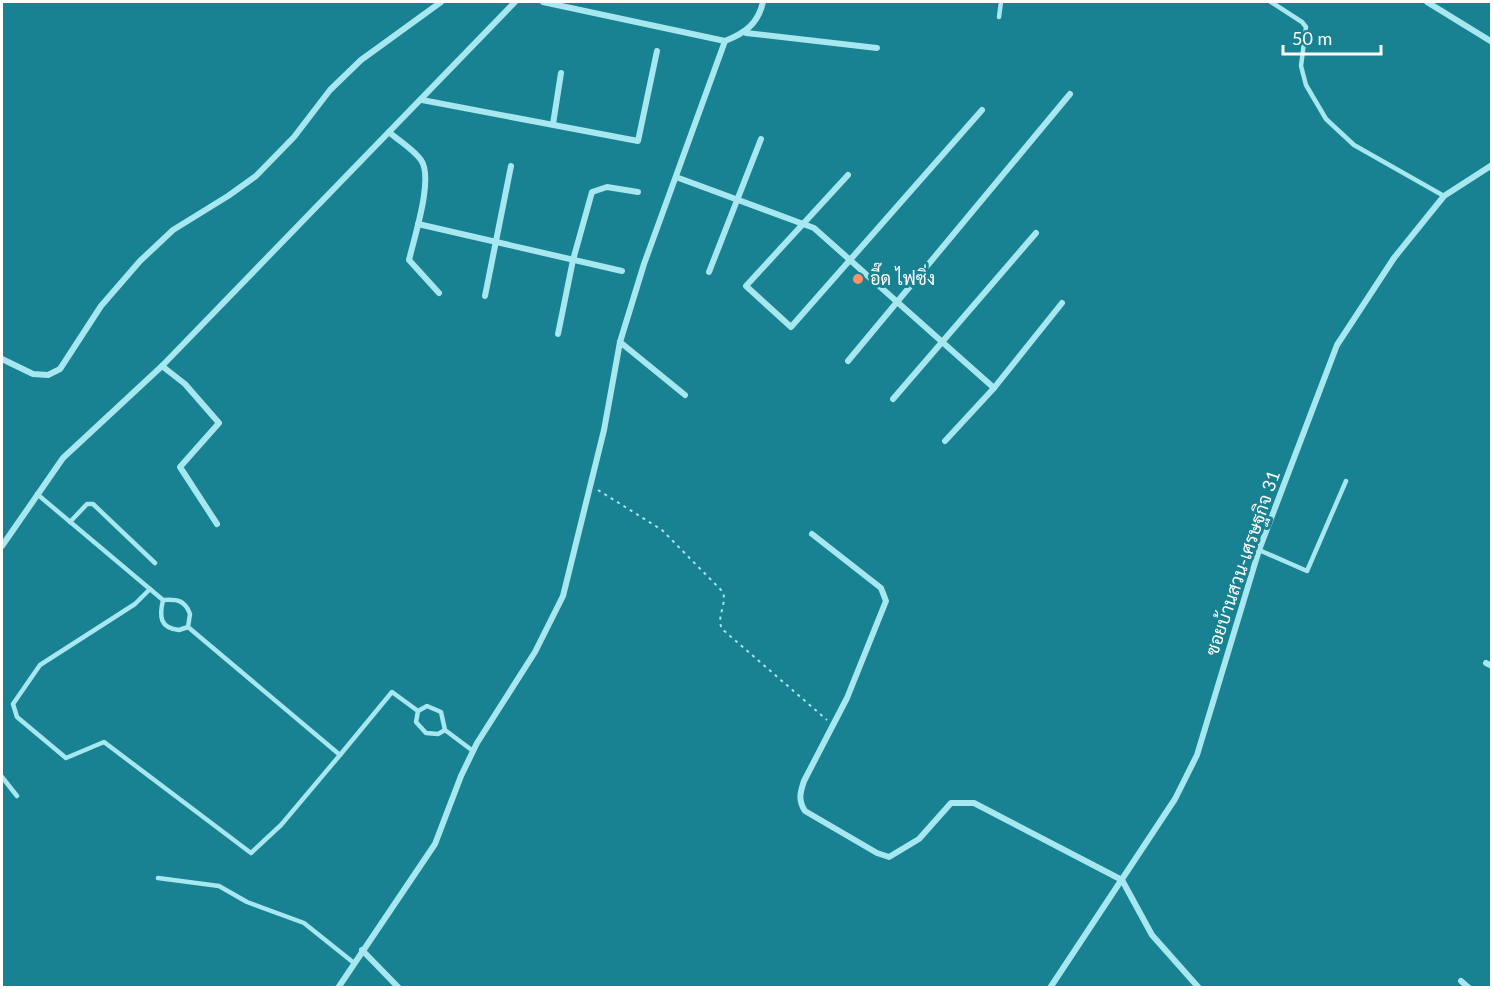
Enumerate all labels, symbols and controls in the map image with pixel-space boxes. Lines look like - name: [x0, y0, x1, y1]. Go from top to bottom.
- scale bar: [1283, 18, 1380, 56]
- text: 50 m: [1292, 27, 1332, 49]
- place label: อี๊ด ไฟซิ่ง: [870, 262, 935, 289]
- marker: อี๊ด ไฟซิ่ง: [851, 272, 865, 286]
- street label: ซอยบ้านสวน-เศรษฐกิจ 31: [1200, 467, 1286, 659]

